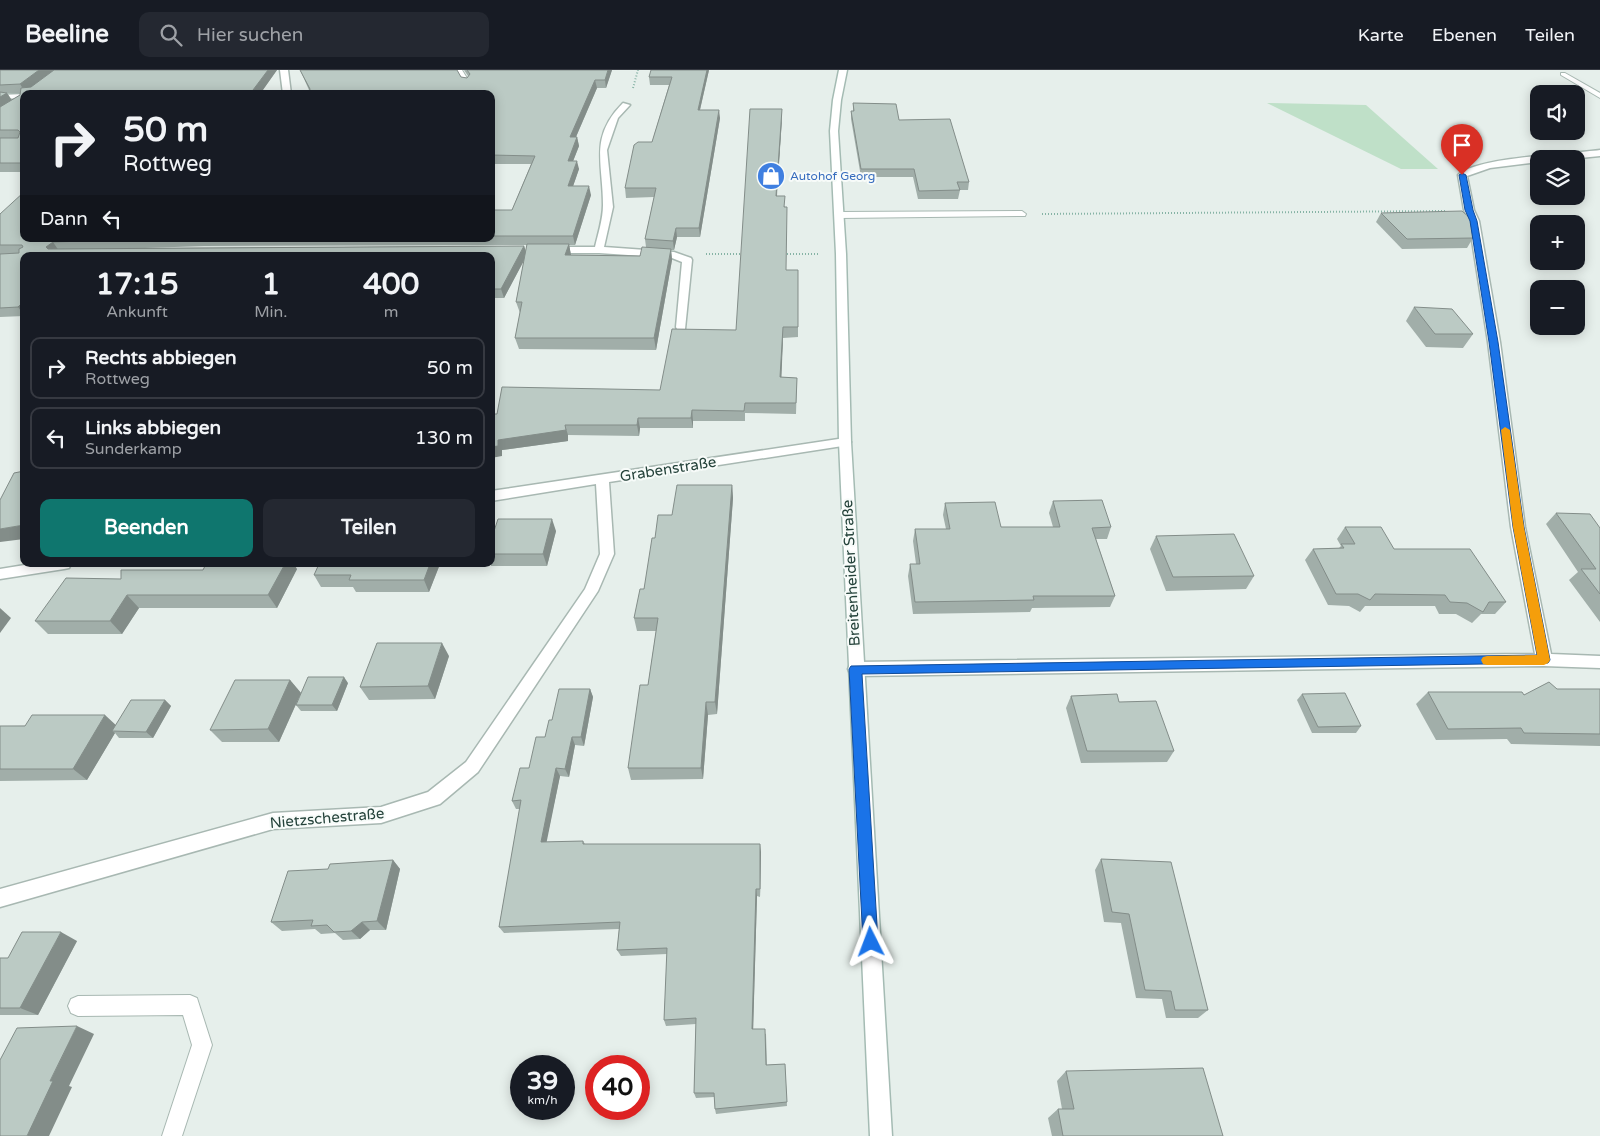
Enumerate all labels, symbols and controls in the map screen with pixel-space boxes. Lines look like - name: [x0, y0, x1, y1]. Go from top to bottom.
- search box: [139, 12, 489, 57]
- text: Beeline: [25, 20, 109, 49]
- icon: search: [157, 21, 185, 49]
- text: Hier suchen: [197, 24, 303, 46]
- text: Karte: [1358, 24, 1404, 46]
- text: Ebenen: [1432, 24, 1497, 46]
- text: Teilen: [1525, 24, 1575, 46]
- map controls: [1530, 85, 1585, 335]
- button: sound: [1530, 85, 1585, 140]
- text: 50 m: [123, 109, 208, 151]
- icon: right: [40, 110, 105, 175]
- pin: [1441, 124, 1483, 175]
- icon: arrive: [1448, 131, 1476, 159]
- button: layers: [1530, 150, 1585, 205]
- text: Rottweg: [123, 151, 212, 177]
- shop icon: Autohof Georg: [756, 161, 786, 191]
- place label: Autohof Georg: [790, 169, 875, 183]
- icon: left: [98, 205, 126, 233]
- text: Dann: [40, 208, 88, 230]
- button: +: [1530, 215, 1585, 270]
- text: 17:15: [96, 266, 179, 303]
- text: 1: [261, 266, 280, 303]
- text: 400: [363, 266, 419, 303]
- button: −: [1530, 280, 1585, 335]
- text: Ankunft: [106, 302, 168, 322]
- text: Min.: [254, 302, 287, 322]
- text: m: [384, 302, 399, 322]
- text: Rechts abbiegen: [85, 347, 237, 369]
- icon: right: [42, 354, 70, 382]
- text: 50 m: [427, 357, 473, 379]
- text: Rottweg: [85, 369, 150, 389]
- text: Links abbiegen: [85, 417, 221, 439]
- icon: left: [42, 424, 70, 452]
- text: 130 m: [415, 427, 473, 449]
- text: Sunderkamp: [85, 439, 182, 459]
- street label: Grabenstraße: [619, 453, 717, 485]
- button: Beenden: [40, 499, 253, 557]
- button: Teilen: [263, 499, 475, 557]
- street label: Breitenheider Straße: [838, 499, 864, 647]
- street label: Nietzschestraße: [269, 804, 385, 832]
- position arrow: [844, 915, 896, 967]
- speed limit sign: 40: [585, 1055, 650, 1120]
- text: 39: [527, 1066, 558, 1096]
- text: km/h: [527, 1093, 558, 1107]

